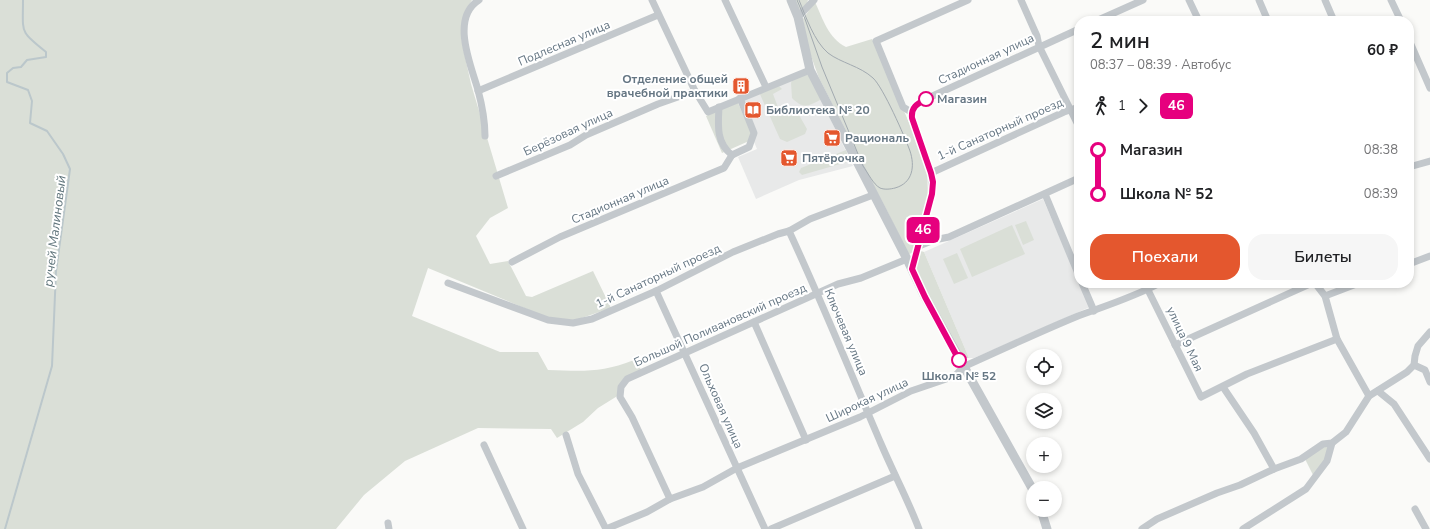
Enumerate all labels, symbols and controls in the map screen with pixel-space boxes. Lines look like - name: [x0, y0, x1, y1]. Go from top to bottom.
- street label: Подлесная улица: [516, 16, 612, 70]
- text: 2 мин: [1090, 26, 1150, 56]
- street label: Стадионная улица: [935, 30, 1037, 88]
- text: 60 ₽: [1367, 40, 1398, 60]
- text: 08:37 – 08:39 · Автобус: [1090, 56, 1231, 74]
- place label: Отделение общей врачебной практики: [607, 71, 728, 101]
- building icon: Отделение общей врачебной практики: [731, 76, 751, 96]
- marker: Магазин: [918, 91, 934, 107]
- place label: Магазин: [937, 91, 987, 107]
- street label: 1-й Санаторный проезд: [935, 94, 1065, 164]
- icon: walk: [1090, 95, 1112, 117]
- icon: forward: [1132, 95, 1154, 117]
- text: 46: [1168, 96, 1185, 115]
- text: 1: [1118, 97, 1126, 115]
- library icon: Библиотека № 20: [743, 100, 763, 120]
- place label: Библиотека № 20: [766, 102, 870, 118]
- street label: Берёзовая улица: [521, 104, 615, 160]
- supermarket icon: Рациональ: [822, 128, 842, 148]
- place label: Рациональ: [845, 130, 909, 146]
- text: Магазин: [1120, 140, 1183, 160]
- text: 08:38: [1364, 141, 1398, 159]
- supermarket icon: Пятёрочка: [779, 148, 799, 168]
- place label: Пятёрочка: [802, 150, 865, 166]
- street label: Стадионная улица: [569, 172, 671, 228]
- water label: ручей Малиновый: [39, 174, 71, 288]
- text: Школа № 52: [1120, 184, 1213, 204]
- text: 08:39: [1364, 185, 1398, 203]
- line badge: 46: [905, 217, 941, 243]
- text: 46: [915, 220, 931, 239]
- button: Поехали: [1090, 234, 1240, 280]
- button: Билеты: [1248, 234, 1398, 280]
- street label: 1-й Санаторный проезд: [593, 240, 723, 312]
- street label: Большой Поливановский проезд: [631, 280, 809, 370]
- street label: Ключевая улица: [820, 286, 872, 378]
- street label: улица 9 Мая: [1163, 304, 1207, 374]
- map controls: [1026, 349, 1062, 517]
- button: locate: [1026, 349, 1062, 385]
- marker: Школа № 52: [951, 352, 967, 368]
- street label: Ольховая улица: [695, 361, 747, 451]
- place label: Школа № 52: [922, 368, 996, 384]
- street label: Широкая улица: [823, 374, 911, 426]
- button: layers: [1026, 393, 1062, 429]
- button: +: [1026, 437, 1062, 473]
- button: −: [1026, 481, 1062, 517]

